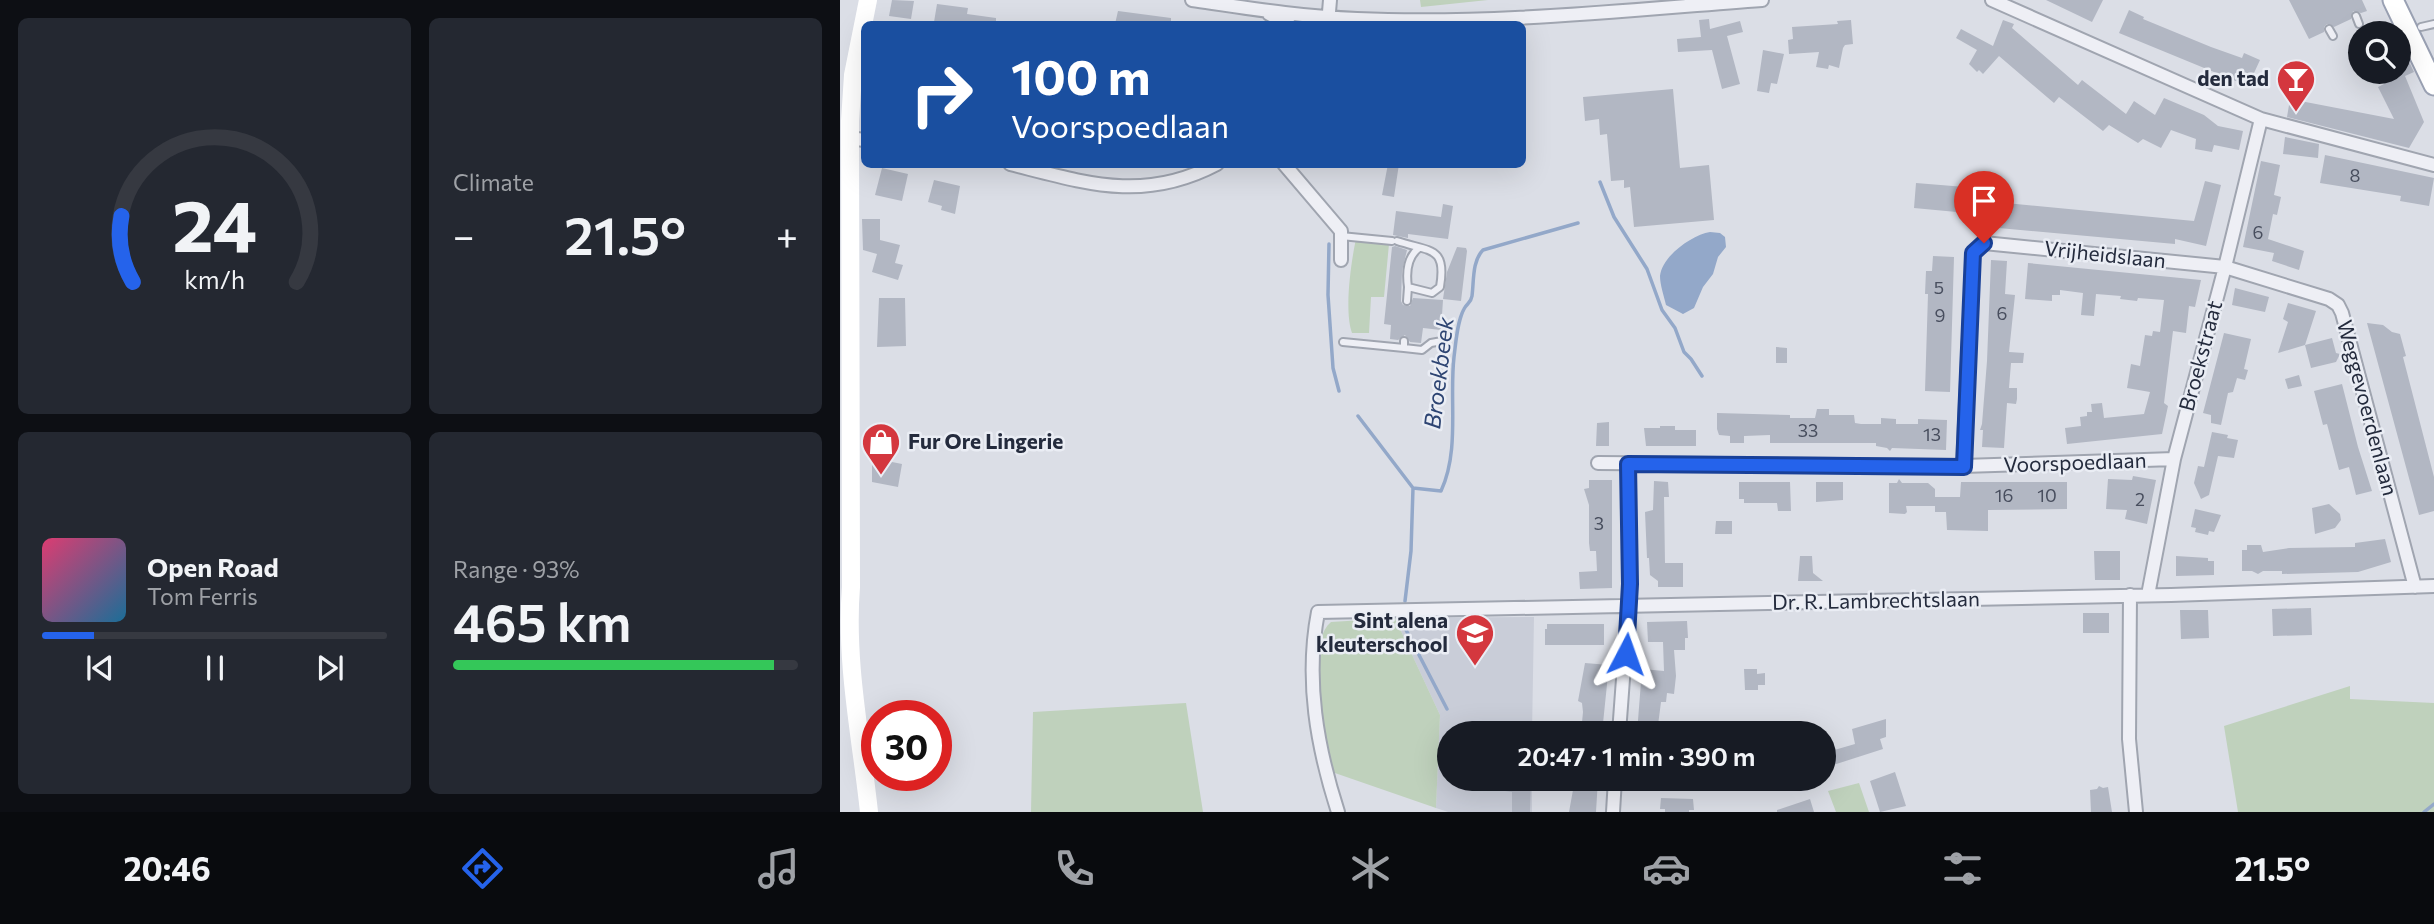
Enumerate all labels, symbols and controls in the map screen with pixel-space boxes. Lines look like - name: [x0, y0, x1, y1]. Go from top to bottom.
- map controls: [2348, 21, 2411, 84]
- button: search: [2348, 21, 2411, 84]
- text: 100 m: [1011, 45, 1150, 105]
- icon: right: [896, 49, 987, 140]
- bar icon: den tad: [2275, 58, 2317, 113]
- place label: den tad: [2197, 65, 2269, 90]
- text: Voorspoedlaan: [1011, 105, 1229, 145]
- house number: 8: [2350, 164, 2361, 186]
- text: Climate: [453, 168, 534, 196]
- pin: [1954, 171, 2014, 243]
- text: 24: [172, 178, 257, 267]
- icon: arrive: [1965, 182, 2003, 220]
- text: 21.5°: [564, 202, 686, 266]
- text: −: [453, 211, 475, 258]
- text: +: [776, 211, 798, 258]
- house number: 6: [2253, 221, 2263, 243]
- street label: Vrijheidslaan: [2043, 235, 2167, 272]
- text: km/h: [184, 264, 245, 294]
- house number: 5: [1934, 276, 1944, 298]
- street label: Broekstraat: [2173, 298, 2226, 414]
- house number: 6: [1997, 302, 2007, 324]
- house number: 9: [1935, 304, 1945, 326]
- water label: Broekbeek: [1417, 315, 1459, 430]
- street label: Weggevoerdenlaan: [2333, 317, 2404, 498]
- house number: 33: [1798, 419, 1818, 441]
- shop icon: Fur Ore Lingerie: [860, 421, 902, 476]
- house number: 13: [1923, 423, 1941, 445]
- place label: Fur Ore Lingerie: [908, 428, 1063, 453]
- street label: Voorspoedlaan: [2003, 447, 2147, 476]
- house number: 16: [1995, 484, 2013, 506]
- house number: 10: [2037, 484, 2057, 506]
- house number: 2: [2135, 488, 2145, 510]
- house number: 3: [1594, 512, 1604, 534]
- text: Open Road: [147, 551, 279, 582]
- text: Range · 93%: [453, 555, 579, 583]
- text: Tom Ferris: [147, 582, 258, 610]
- street label: Dr. R. Lambrechtslaan: [1772, 585, 1980, 614]
- text: 465 km: [453, 589, 631, 653]
- place label: Sint alena kleuterschool: [1316, 607, 1448, 656]
- school or university icon: Sint alena kleuterschool: [1454, 612, 1496, 667]
- position arrow: [1589, 617, 1663, 691]
- icon: previous: [81, 649, 119, 687]
- icon: pause: [196, 649, 234, 687]
- icon: next: [311, 649, 349, 687]
- speed limit sign: 30: [861, 700, 952, 791]
- text: 20:47 · 1 min · 390 m: [1518, 740, 1755, 771]
- icon: directions: [458, 844, 507, 893]
- icon: music: [754, 844, 803, 893]
- icon: phone: [1050, 844, 1099, 893]
- icon: climate: [1346, 844, 1395, 893]
- icon: car: [1642, 844, 1691, 893]
- icon: filters: [1938, 844, 1987, 893]
- text: 20:46: [124, 848, 211, 888]
- text: 21.5°: [2234, 848, 2310, 888]

